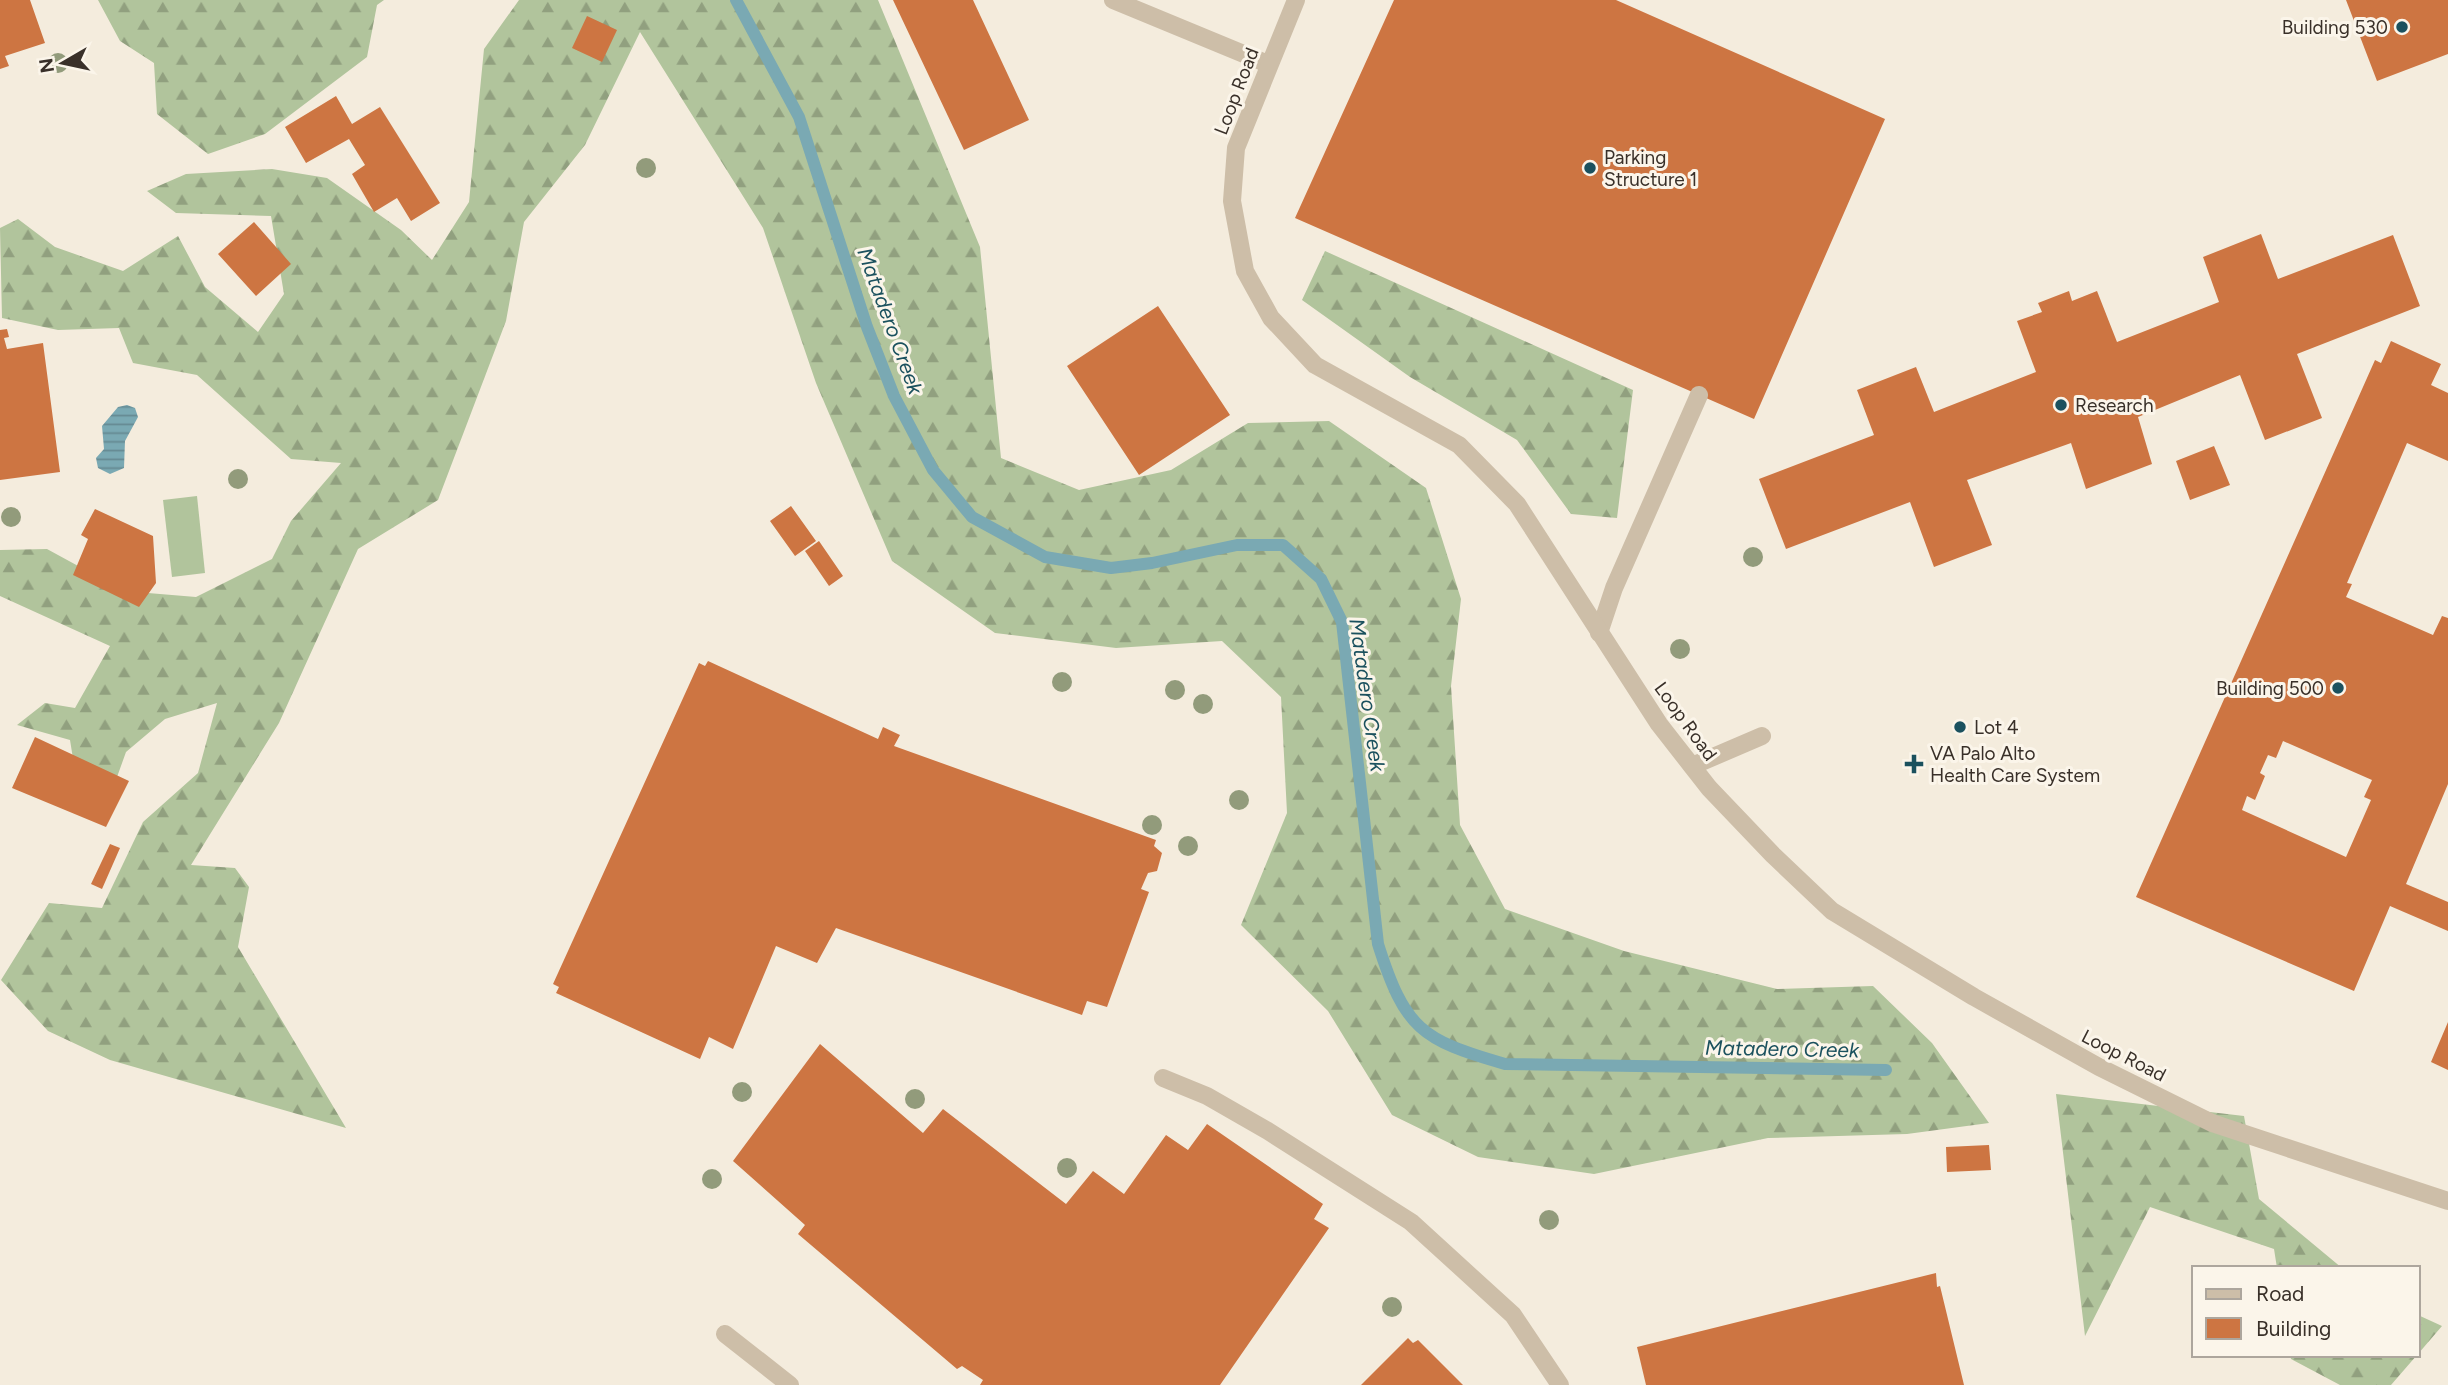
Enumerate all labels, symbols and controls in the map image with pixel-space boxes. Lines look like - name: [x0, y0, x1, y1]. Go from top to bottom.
- place label: Building 530: [2282, 16, 2388, 39]
- marker: Building 530: [2394, 19, 2410, 35]
- north arrow: [28, 28, 98, 98]
- street label: Loop Road: [1209, 44, 1264, 138]
- text: N: [34, 57, 59, 75]
- place label: Parking Structure 1: [1604, 146, 1697, 191]
- marker: Parking Structure 1: [1582, 160, 1598, 176]
- water label: Matadero Creek: [852, 244, 929, 398]
- place label: Research: [2075, 394, 2154, 417]
- marker: Research: [2053, 397, 2069, 413]
- water label: Matadero Creek: [1344, 617, 1391, 774]
- street label: Loop Road: [1649, 677, 1722, 765]
- place label: Building 500: [2216, 677, 2324, 700]
- marker: Building 500: [2330, 680, 2346, 696]
- place label: Lot 4: [1974, 716, 2019, 739]
- marker: Lot 4: [1952, 719, 1968, 735]
- place label: VA Palo Alto Health Care System: [1930, 742, 2100, 787]
- marker: VA Palo Alto Health Care System: [1904, 754, 1924, 774]
- street label: Loop Road: [2078, 1024, 2170, 1086]
- water label: Matadero Creek: [1705, 1035, 1860, 1062]
- legend: [2192, 1266, 2420, 1357]
- text: Road: [2256, 1281, 2304, 1306]
- text: Building: [2256, 1316, 2331, 1341]

